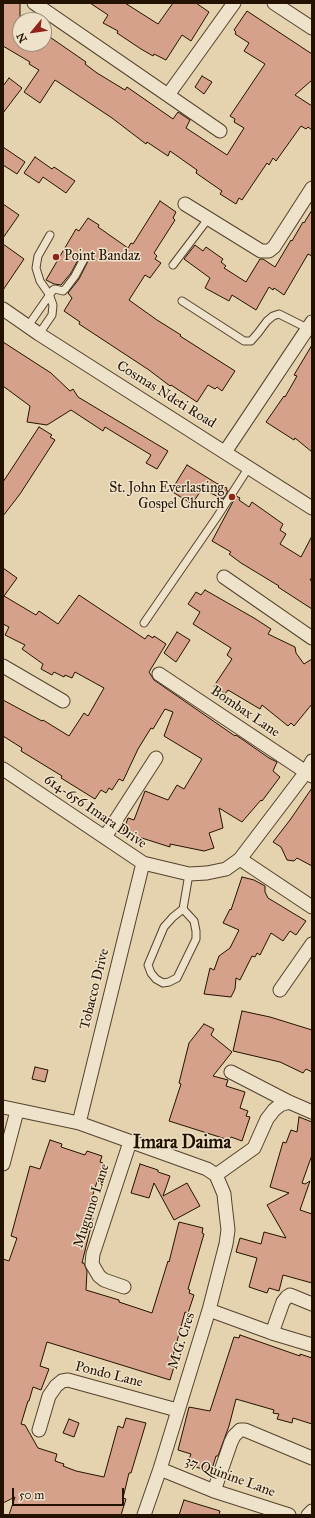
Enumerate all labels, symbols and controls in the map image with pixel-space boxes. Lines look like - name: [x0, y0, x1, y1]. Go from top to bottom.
- north arrow: [12, 12, 52, 52]
- text: N: [14, 30, 30, 45]
- place label: Point Bandaz: [64, 249, 140, 265]
- marker: Point Bandaz: [51, 252, 61, 262]
- street label: Cosmas Ndeti Road: [113, 358, 219, 432]
- place label: St. John Everlasting Gospel Church: [109, 481, 224, 514]
- marker: St. John Everlasting Gospel Church: [227, 492, 237, 502]
- street label: Bombax Lane: [207, 683, 283, 741]
- street label: 614-656 Imara Drive: [40, 771, 150, 853]
- street label: Tobacco Drive: [77, 947, 113, 1031]
- district label: Imara Daima: [133, 1133, 231, 1155]
- street label: Mugumo Lane: [71, 1162, 113, 1250]
- street label: M.G. Cres: [165, 1310, 199, 1372]
- street label: Pondo Lane: [73, 1358, 145, 1392]
- street label: 37 Quinine Lane: [183, 1453, 277, 1501]
- scale bar: [14, 1480, 126, 1506]
- text: 50 m: [19, 1488, 44, 1502]

